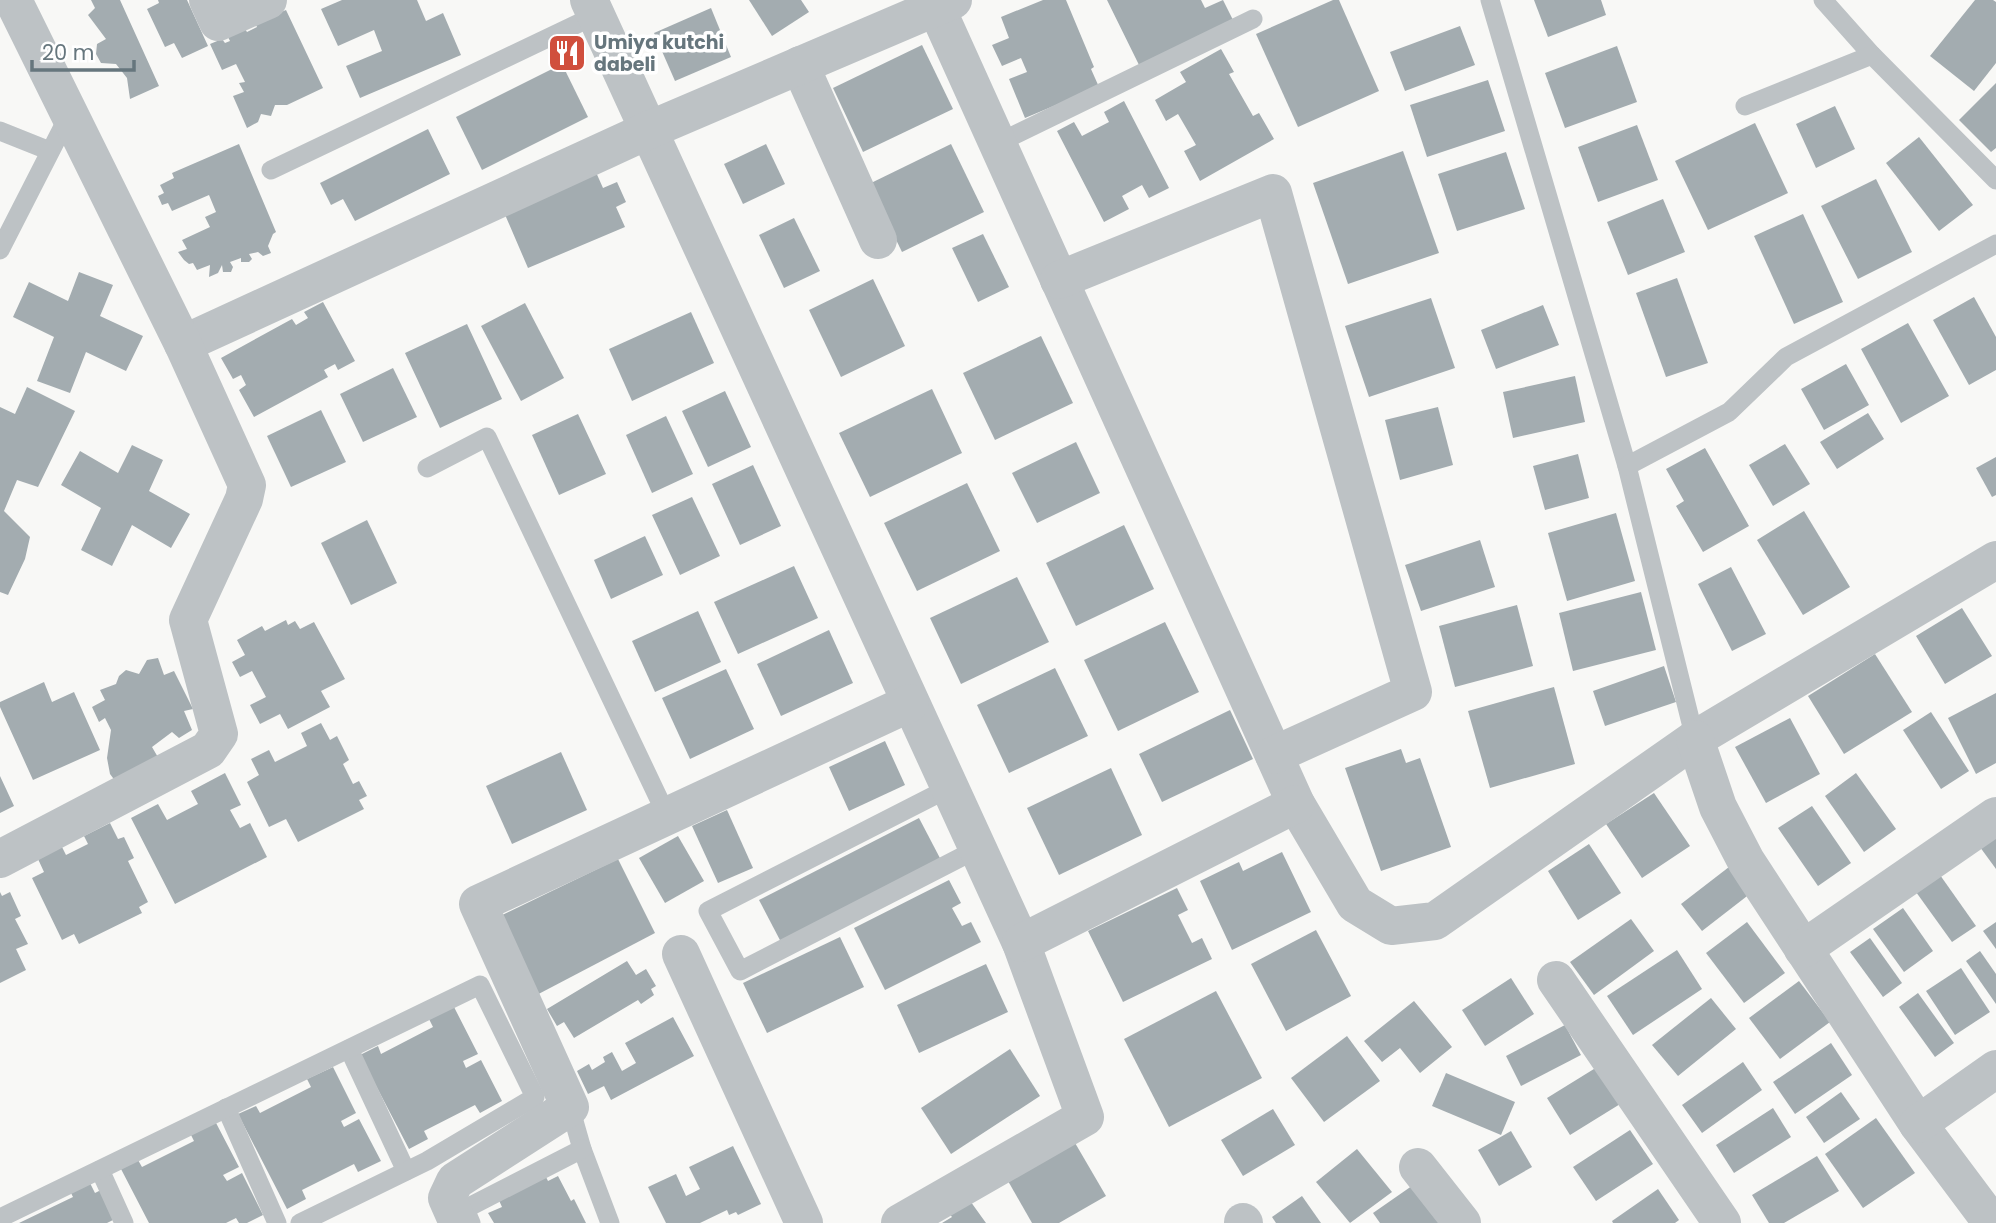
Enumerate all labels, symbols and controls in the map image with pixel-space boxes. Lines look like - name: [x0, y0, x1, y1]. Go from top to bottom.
- scale bar: [32, 28, 133, 72]
- place label: Umiya kutchi dabeli: [594, 29, 724, 78]
- restaurant icon: Umiya kutchi dabeli: [546, 32, 588, 74]
- text: 20 m: [42, 38, 95, 67]

